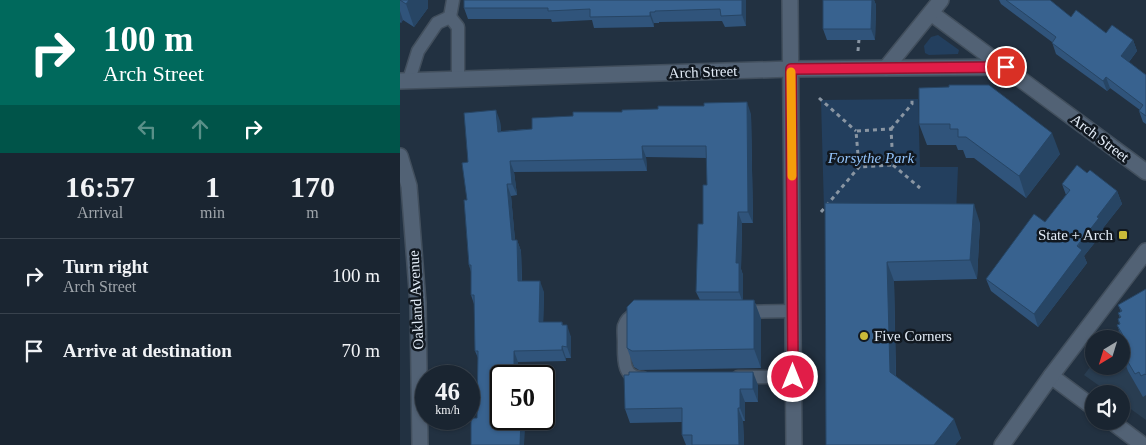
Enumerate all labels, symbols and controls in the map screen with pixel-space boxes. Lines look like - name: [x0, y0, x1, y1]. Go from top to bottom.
- icon: right: [20, 20, 85, 85]
- text: 100 m: [103, 20, 193, 59]
- pin: [985, 46, 1027, 88]
- icon: arrive: [992, 53, 1020, 81]
- text: Arch Street: [103, 61, 204, 86]
- street label: Arch Street: [668, 63, 738, 81]
- street label: Arch Street: [1068, 111, 1133, 166]
- icon: left: [133, 115, 161, 143]
- icon: ahead: [186, 115, 214, 143]
- icon: right: [239, 115, 267, 143]
- park label: Forsythe Park: [827, 150, 914, 166]
- text: 16:57: [65, 170, 135, 203]
- text: 1: [205, 170, 220, 203]
- text: 170: [290, 170, 335, 203]
- text: Arrival: [77, 204, 123, 221]
- text: min: [200, 204, 225, 221]
- text: m: [306, 204, 319, 221]
- place label: State + Arch: [1038, 227, 1113, 243]
- marker: State + Arch: [1117, 229, 1129, 241]
- street label: Oakland Avenue: [405, 250, 427, 350]
- text: Turn right: [63, 256, 148, 277]
- icon: right: [20, 262, 48, 290]
- text: 100 m: [332, 265, 380, 286]
- text: Arch Street: [63, 278, 136, 295]
- place label: Five Corners: [874, 328, 952, 344]
- marker: Five Corners: [858, 330, 870, 342]
- north arrow: [1085, 330, 1130, 375]
- map controls: [1085, 330, 1130, 430]
- icon: arrive: [20, 337, 48, 365]
- text: Arrive at destination: [63, 340, 232, 361]
- text: 70 m: [341, 340, 380, 361]
- position arrow: [766, 350, 818, 402]
- speed limit sign: 50: [490, 365, 555, 430]
- text: 46: [435, 378, 460, 405]
- button: sound: [1085, 385, 1130, 430]
- text: km/h: [435, 403, 460, 417]

